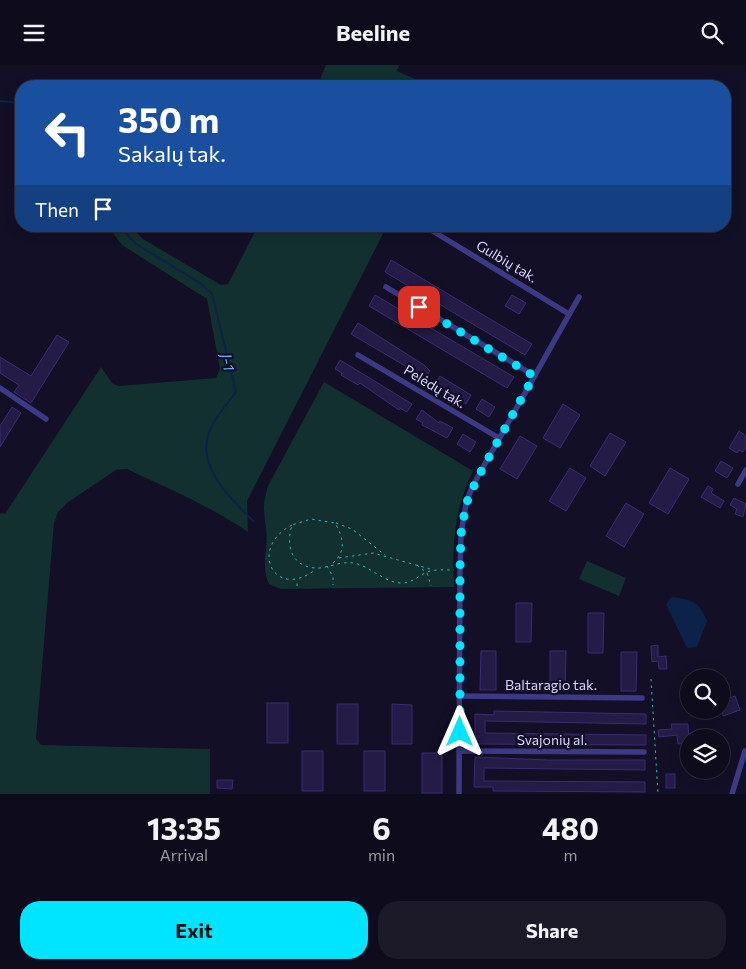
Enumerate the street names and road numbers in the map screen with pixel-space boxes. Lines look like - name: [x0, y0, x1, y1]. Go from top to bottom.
- street label: Gulbių tak.: [473, 236, 541, 286]
- street label: Pelėdų tak.: [401, 361, 469, 411]
- street label: Baltaragio tak.: [505, 676, 597, 693]
- street label: Svajonių al.: [517, 731, 587, 748]

